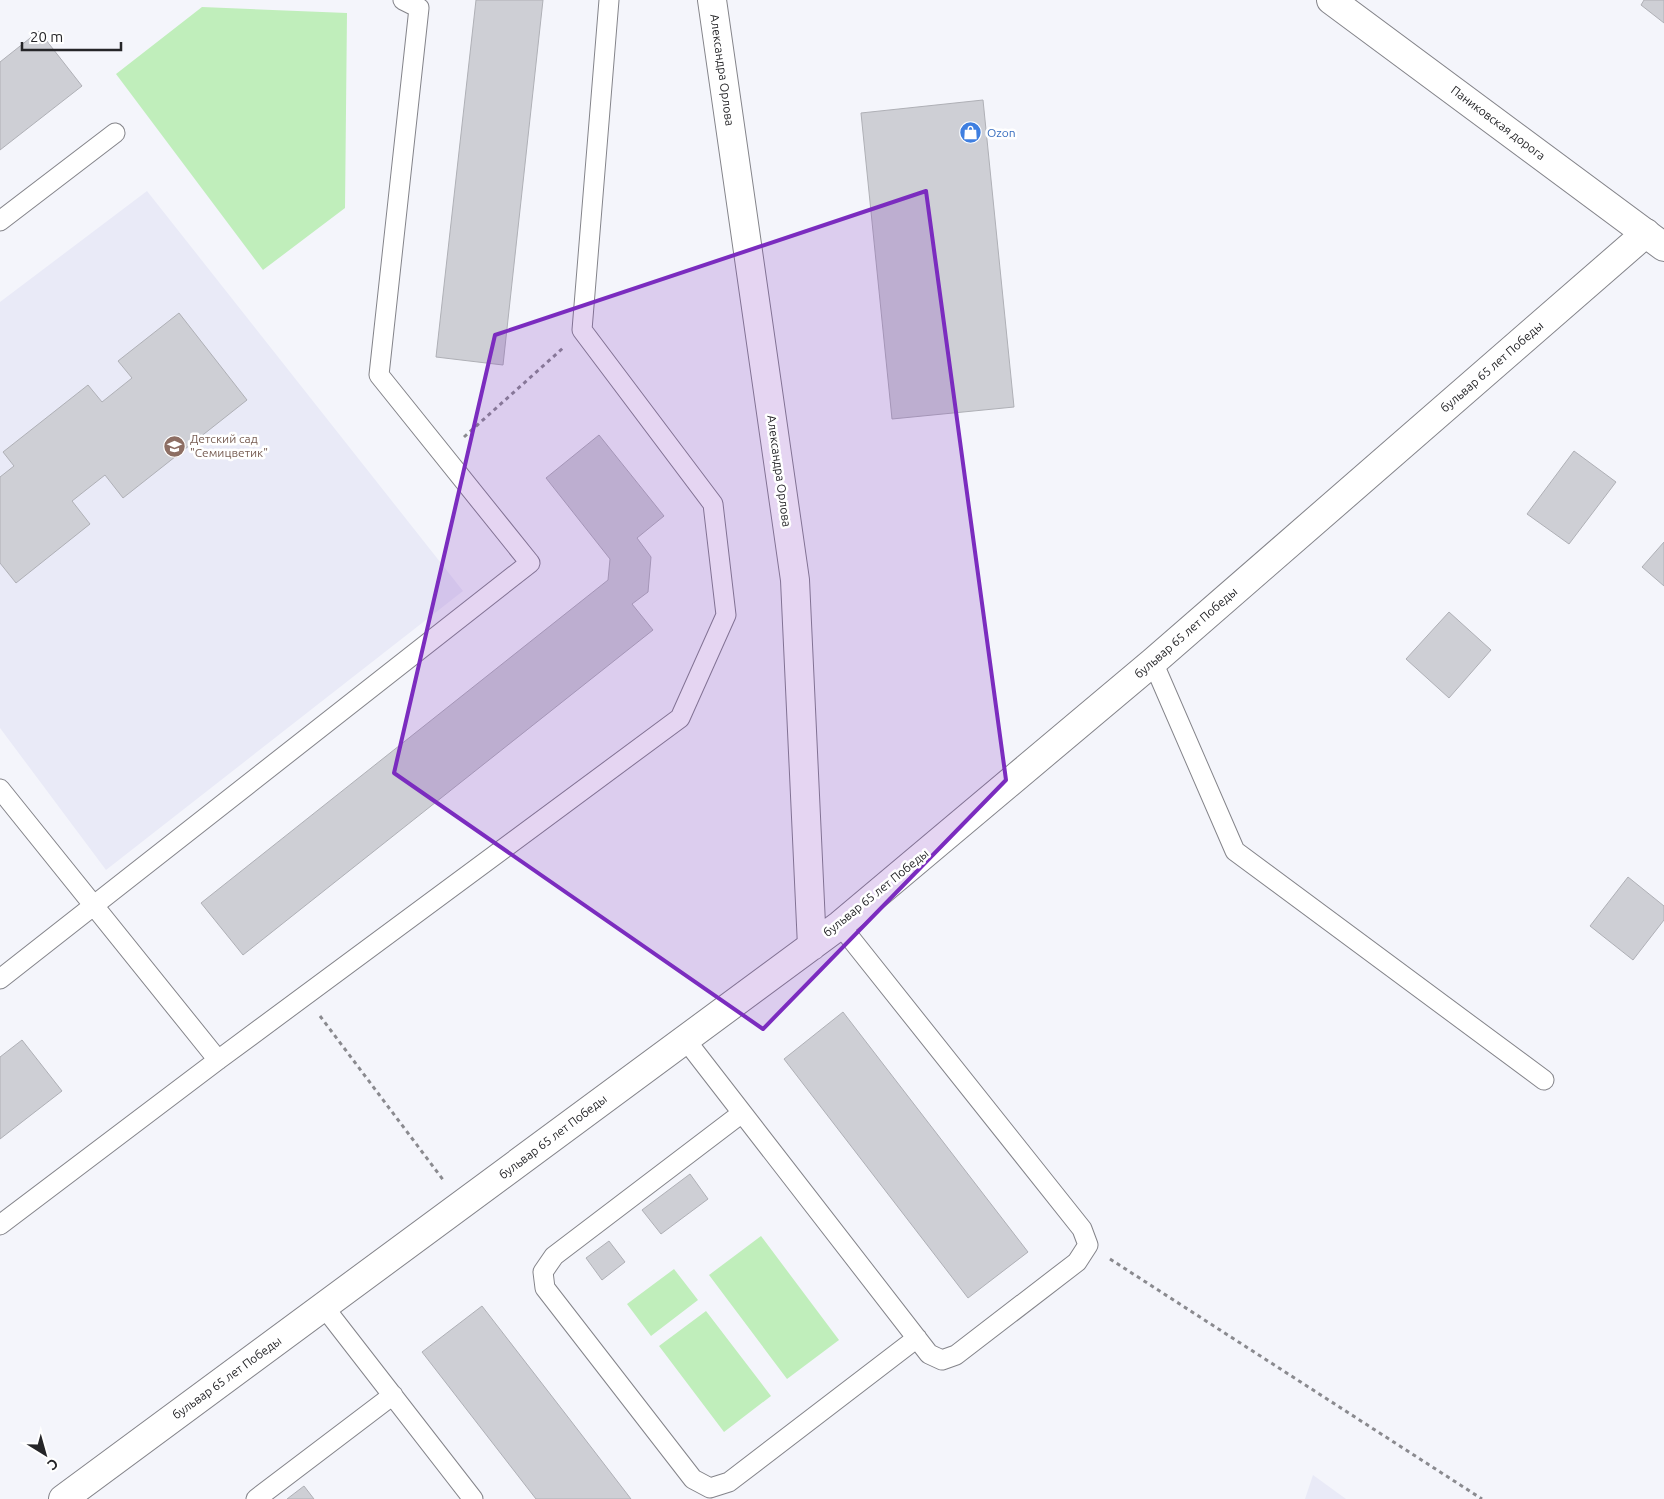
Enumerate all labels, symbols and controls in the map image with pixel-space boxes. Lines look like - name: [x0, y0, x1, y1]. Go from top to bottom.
- street label: Александра Орлова: [708, 13, 737, 127]
- scale bar: [22, 20, 121, 52]
- text: 20 m: [30, 28, 63, 45]
- street label: Паниковская дорога: [1449, 83, 1548, 162]
- shop icon: Ozon: [959, 121, 983, 145]
- place label: Ozon: [987, 126, 1016, 139]
- street label: бульвар 65 лет Победы: [1438, 319, 1545, 415]
- street label: Александра Орлова: [765, 414, 794, 528]
- place label: Детский сад "Семицветик": [190, 432, 268, 459]
- school or university icon: Детский сад "Семицветик": [162, 434, 186, 458]
- street label: бульвар 65 лет Победы: [1132, 585, 1239, 681]
- street label: бульвар 65 лет Победы: [821, 846, 931, 939]
- street label: бульвар 65 лет Победы: [496, 1092, 609, 1181]
- street label: бульвар 65 лет Победы: [170, 1334, 284, 1421]
- north arrow: [20, 1429, 70, 1479]
- text: С: [44, 1455, 61, 1473]

